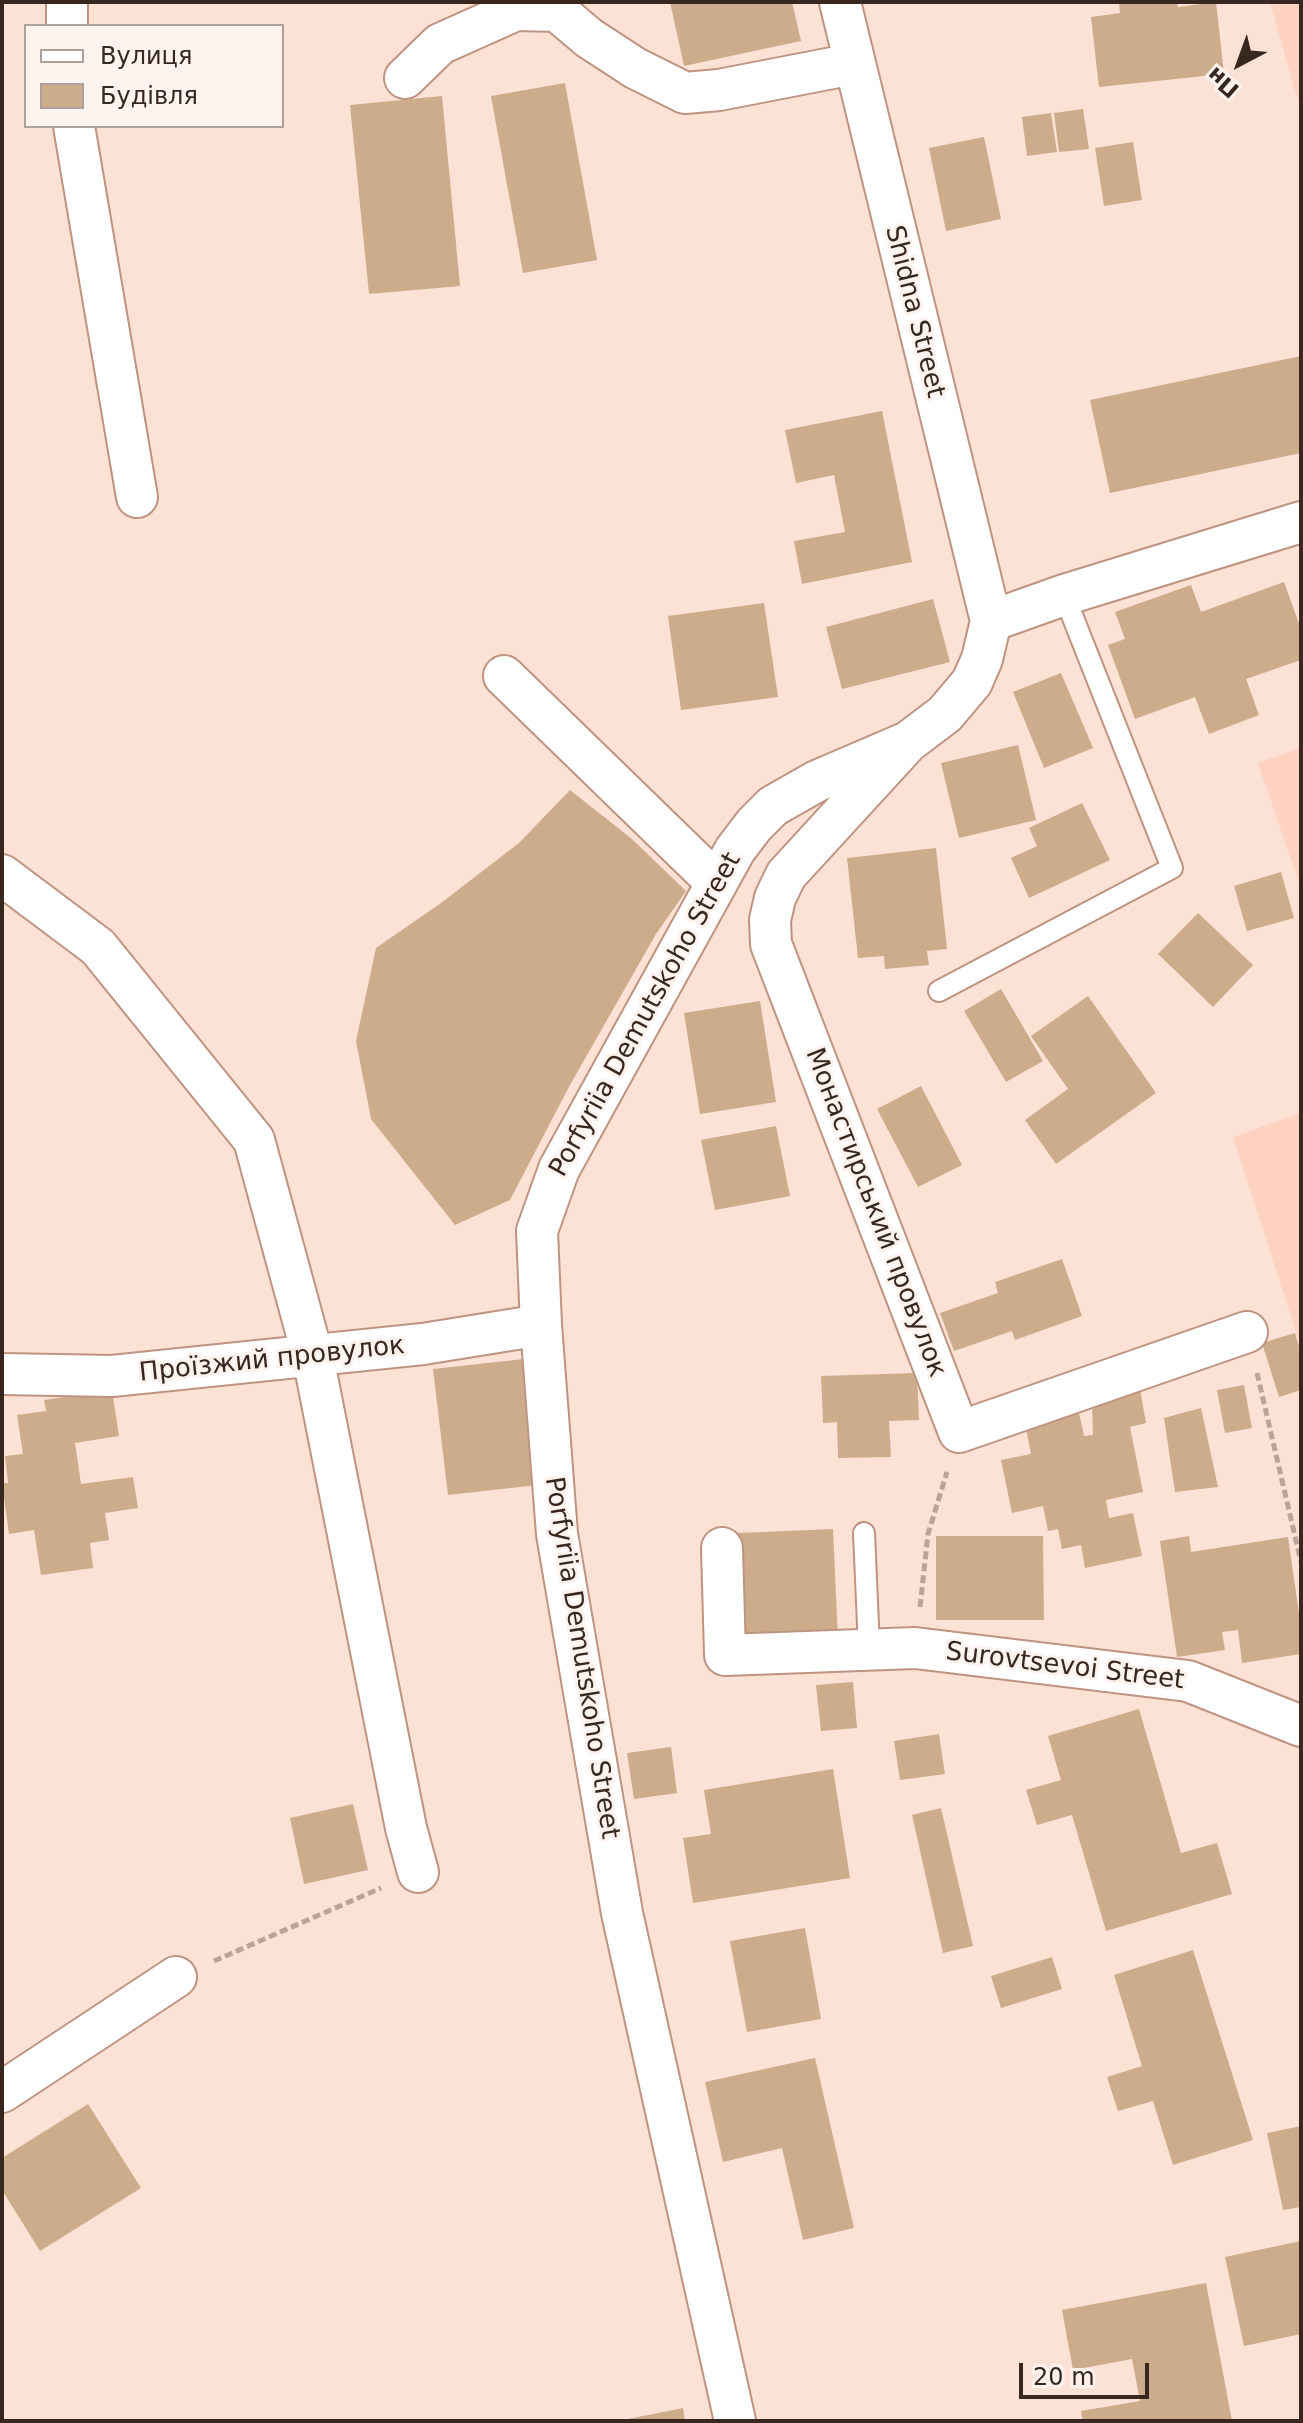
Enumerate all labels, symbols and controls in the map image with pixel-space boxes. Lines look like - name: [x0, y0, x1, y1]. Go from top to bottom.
- legend: [24, 24, 284, 128]
- north arrow: [1199, 24, 1279, 104]
- text: Вулиця: [100, 42, 192, 70]
- text: Пн: [1202, 62, 1244, 103]
- text: Будівля: [100, 82, 198, 110]
- street label: Shidna Street: [878, 223, 950, 401]
- street label: Porfyriia Demutskoho Street: [544, 847, 748, 1183]
- street label: Монастирський провулок: [798, 1044, 952, 1382]
- street label: Проїзжий провулок: [138, 1331, 406, 1389]
- street label: Porfyriia Demutskoho Street: [537, 1475, 625, 1841]
- street label: Surovtsevoi Street: [944, 1637, 1186, 1697]
- scale bar: [1023, 2347, 1153, 2397]
- text: 20 m: [1033, 2363, 1095, 2391]

